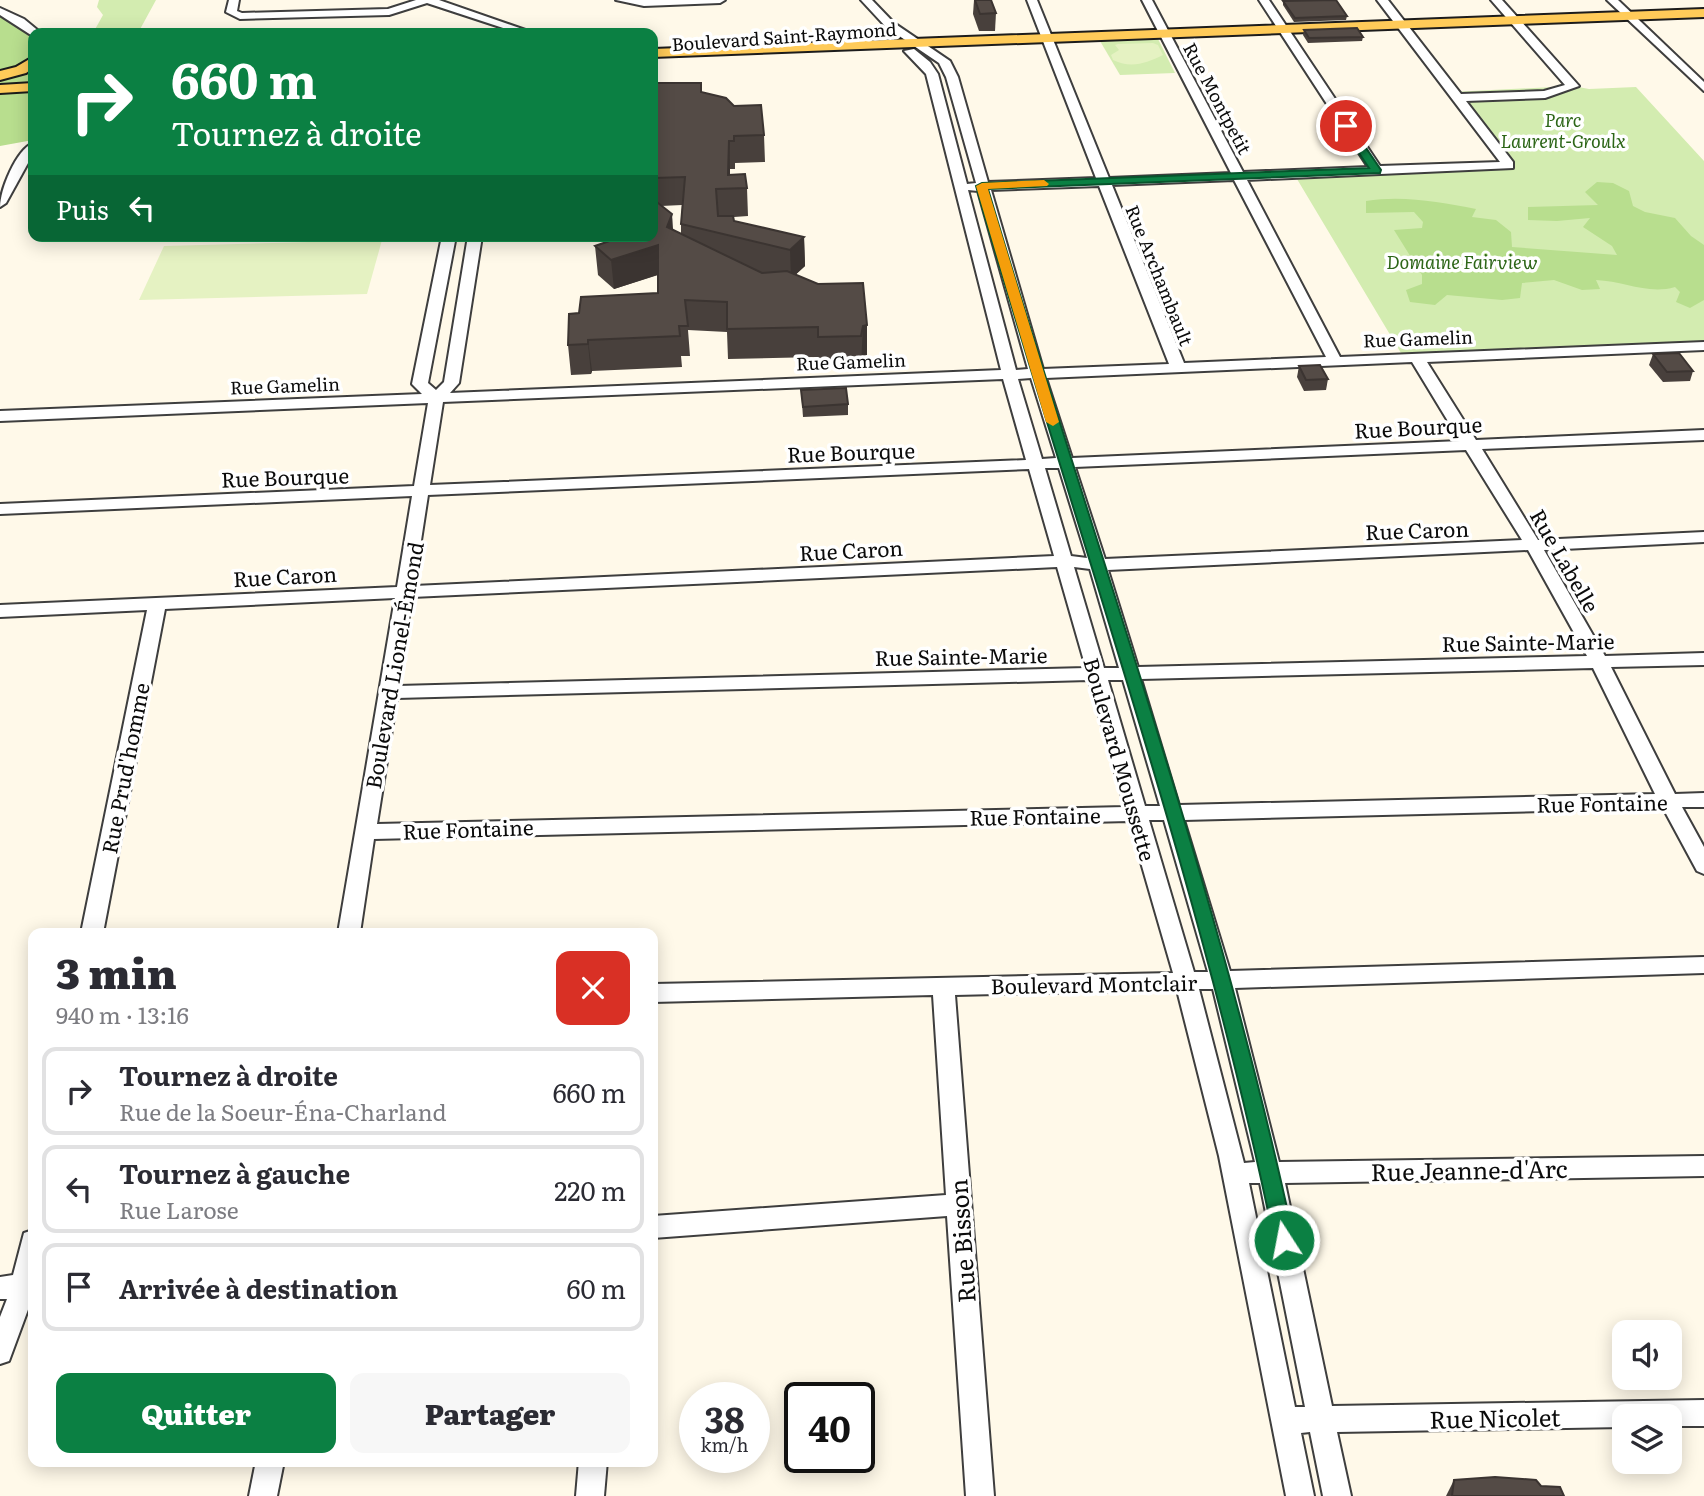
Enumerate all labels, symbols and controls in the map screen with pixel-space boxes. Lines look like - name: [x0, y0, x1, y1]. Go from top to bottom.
- street label: Boulevard Saint-Raymond: [671, 15, 897, 57]
- street label: Rue Montpetit: [1177, 37, 1259, 159]
- text: 660 m: [171, 41, 317, 114]
- icon: right: [56, 56, 147, 147]
- pin: [1316, 96, 1376, 156]
- park label: Parc Laurent-Groulx: [1500, 106, 1626, 154]
- icon: arrive: [1327, 107, 1365, 145]
- text: Tournez à droite: [171, 108, 422, 156]
- text: Puis: [56, 189, 109, 228]
- icon: left: [123, 189, 161, 227]
- street label: Rue Archambault: [1119, 201, 1201, 350]
- park label: Domaine Fairview: [1386, 248, 1538, 275]
- street label: Rue Gamelin: [1363, 323, 1474, 353]
- street label: Rue Gamelin: [796, 346, 907, 376]
- street label: Rue Gamelin: [230, 370, 341, 400]
- street label: Rue Bourque: [1353, 407, 1483, 445]
- street label: Rue Bourque: [786, 433, 916, 469]
- street label: Rue Bourque: [220, 458, 350, 494]
- street label: Rue Labelle: [1524, 503, 1608, 618]
- street label: Rue Caron: [1364, 512, 1470, 546]
- street label: Rue Caron: [798, 531, 904, 567]
- street label: Boulevard Lionel-Émond: [356, 539, 430, 791]
- street label: Rue Caron: [232, 557, 338, 593]
- street label: Rue Sainte-Marie: [1441, 624, 1615, 658]
- street label: Rue Sainte-Marie: [874, 638, 1048, 672]
- street label: Boulevard Moussette: [1077, 654, 1165, 864]
- street label: Rue Prud'homme: [92, 680, 156, 856]
- street label: Rue Fontaine: [1536, 785, 1668, 819]
- street label: Rue Fontaine: [969, 798, 1101, 832]
- street label: Rue Fontaine: [402, 810, 534, 846]
- text: 3 min: [56, 940, 177, 1002]
- button: close: [556, 951, 630, 1025]
- street label: Boulevard Montclair: [990, 966, 1198, 1000]
- text: 940 m · 13:16: [56, 997, 189, 1031]
- text: Tournez à droite: [119, 1055, 338, 1094]
- icon: right: [60, 1072, 98, 1110]
- text: 660 m: [553, 1072, 626, 1111]
- text: Rue de la Soeur-Éna-Charland: [119, 1094, 447, 1128]
- street label: Rue Jeanne-d'Arc: [1370, 1150, 1568, 1188]
- text: Tournez à gauche: [119, 1153, 350, 1192]
- icon: left: [60, 1170, 98, 1208]
- text: 220 m: [554, 1170, 626, 1209]
- street label: Rue Bisson: [939, 1178, 983, 1304]
- text: Rue Larose: [119, 1192, 239, 1226]
- position arrow: [1247, 1203, 1321, 1277]
- icon: arrive: [60, 1268, 98, 1306]
- text: Arrivée à destination: [119, 1268, 398, 1307]
- text: 60 m: [567, 1268, 626, 1307]
- map controls: [1612, 1320, 1682, 1474]
- button: sound: [1612, 1320, 1682, 1390]
- button: Quitter: [56, 1373, 336, 1453]
- button: Partager: [350, 1373, 630, 1453]
- speed limit sign: 40: [784, 1382, 875, 1473]
- text: 38: [704, 1392, 745, 1444]
- street label: Rue Nicolet: [1429, 1398, 1561, 1436]
- button: layers: [1612, 1404, 1682, 1474]
- text: km/h: [701, 1431, 748, 1458]

